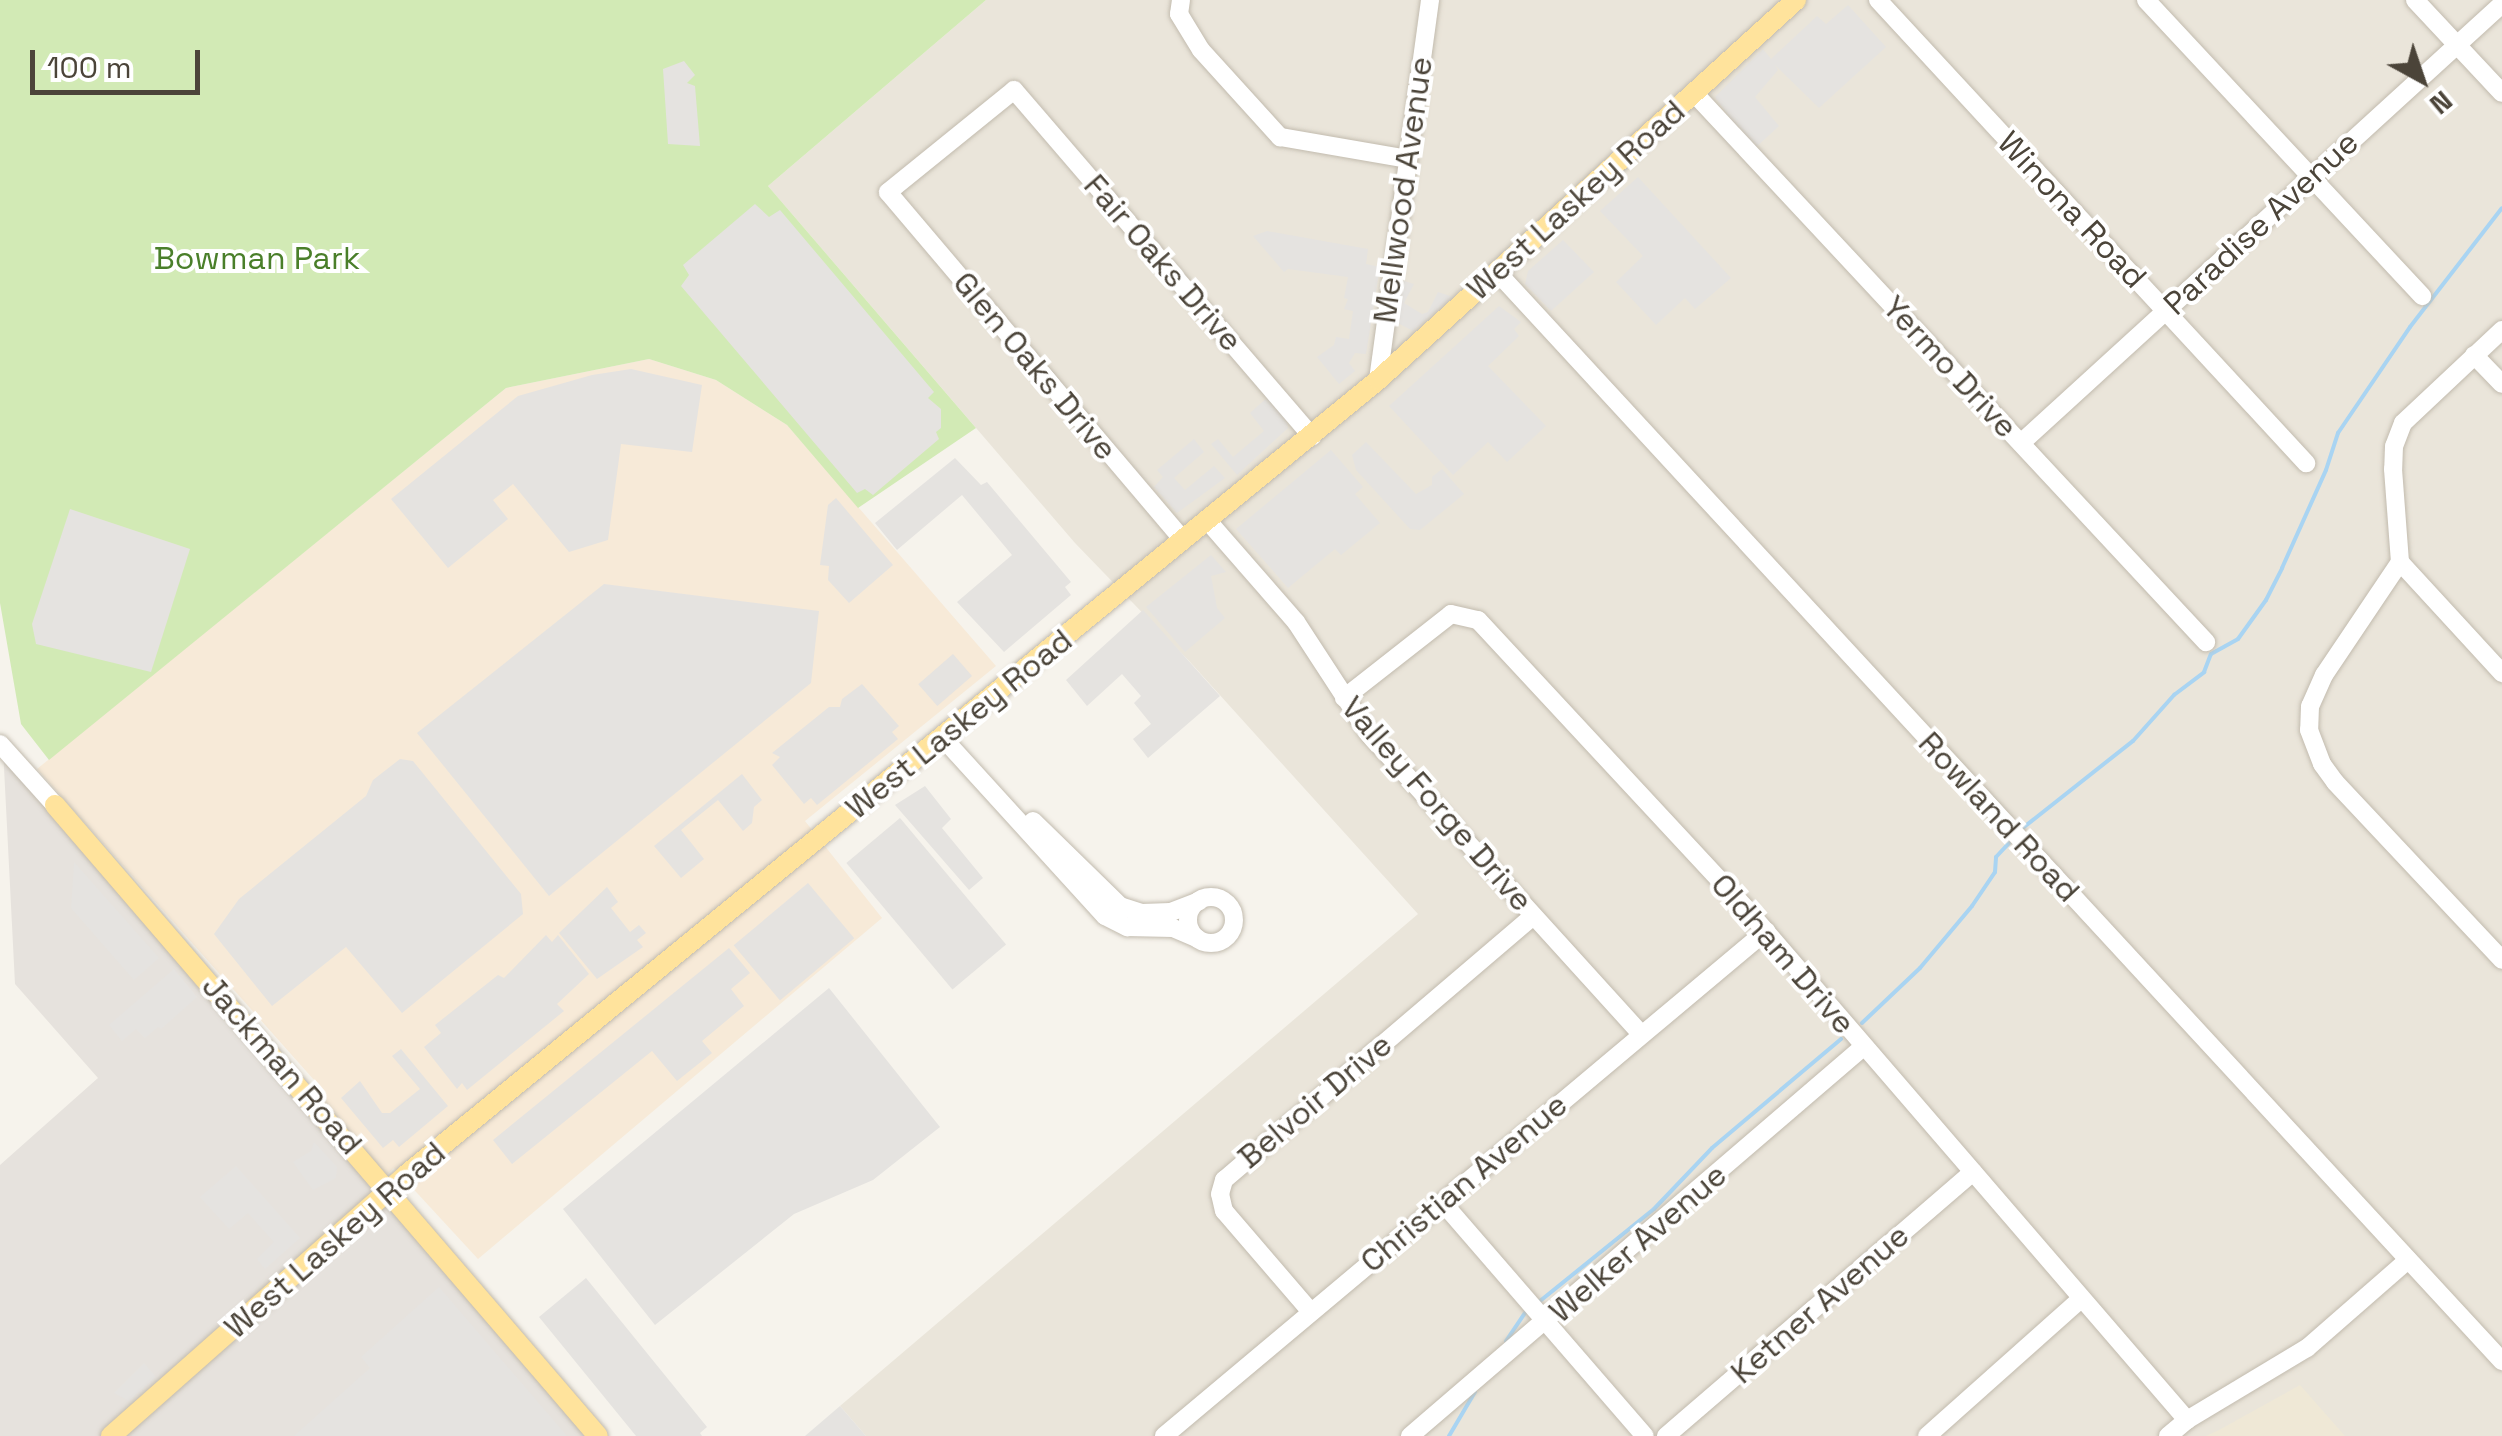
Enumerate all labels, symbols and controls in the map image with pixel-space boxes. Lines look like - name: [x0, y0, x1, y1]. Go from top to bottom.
- scale bar: [35, 30, 205, 92]
- north arrow: [2372, 30, 2472, 130]
- text: 100 m: [47, 48, 132, 87]
- street label: Mellwood Avenue: [1365, 54, 1441, 326]
- text: N: [2423, 83, 2460, 123]
- street label: West Laskey Road: [1459, 92, 1693, 308]
- street label: Paradise Avenue: [2156, 123, 2366, 323]
- street label: Winona Road: [1990, 124, 2154, 296]
- street label: Fair Oaks Drive: [1076, 167, 1250, 359]
- park label: Bowman Park: [154, 239, 360, 277]
- street label: Glen Oaks Drive: [945, 264, 1125, 468]
- street label: Yermo Drive: [1875, 288, 2025, 446]
- street label: West Laskey Road: [838, 621, 1080, 827]
- street label: Valley Forge Drive: [1333, 689, 1541, 919]
- street label: Rowland Road: [1910, 724, 2088, 910]
- street label: Oldham Drive: [1703, 866, 1863, 1042]
- street label: Jackman Road: [194, 968, 370, 1162]
- street label: Belvoir Drive: [1230, 1026, 1400, 1176]
- street label: Christian Avenue: [1353, 1085, 1575, 1281]
- street label: West Laskey Road: [217, 1134, 453, 1346]
- street label: Welker Avenue: [1541, 1155, 1735, 1331]
- street label: Ketner Avenue: [1723, 1216, 1917, 1392]

